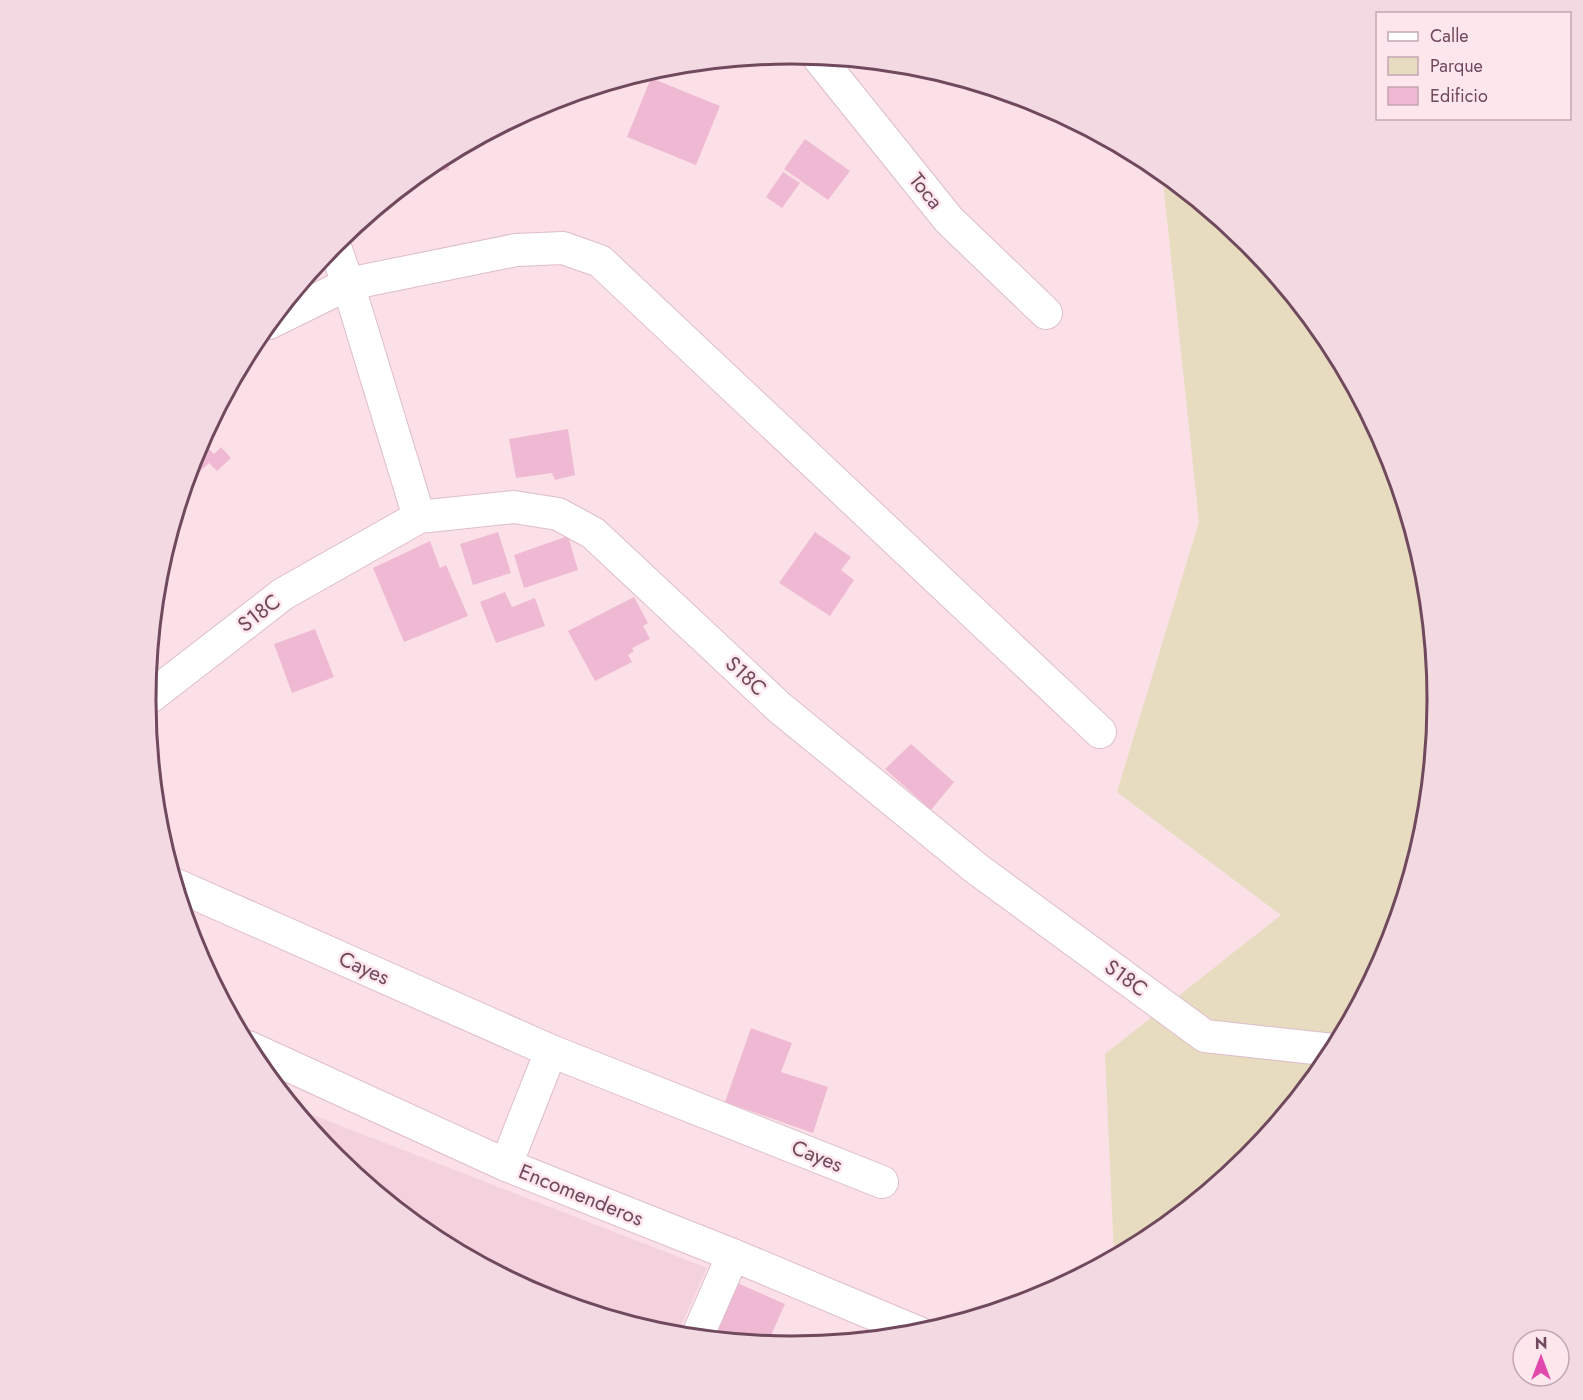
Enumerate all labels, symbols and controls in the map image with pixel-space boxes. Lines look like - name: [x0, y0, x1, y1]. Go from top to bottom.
- legend: [1376, 12, 1571, 120]
- text: Calle: [1430, 23, 1469, 49]
- text: Parque: [1430, 53, 1483, 79]
- text: Edificio: [1430, 83, 1488, 109]
- street label: Toca: [902, 166, 950, 216]
- street label: S18C: [231, 587, 287, 639]
- street label: S18C: [719, 649, 773, 703]
- street label: Cayes: [334, 944, 394, 992]
- street label: S18C: [1098, 952, 1154, 1004]
- street label: Cayes: [787, 1132, 847, 1180]
- street label: Encomenderos: [514, 1156, 648, 1234]
- north arrow: [1511, 1328, 1571, 1388]
- text: N: [1535, 1332, 1547, 1355]

